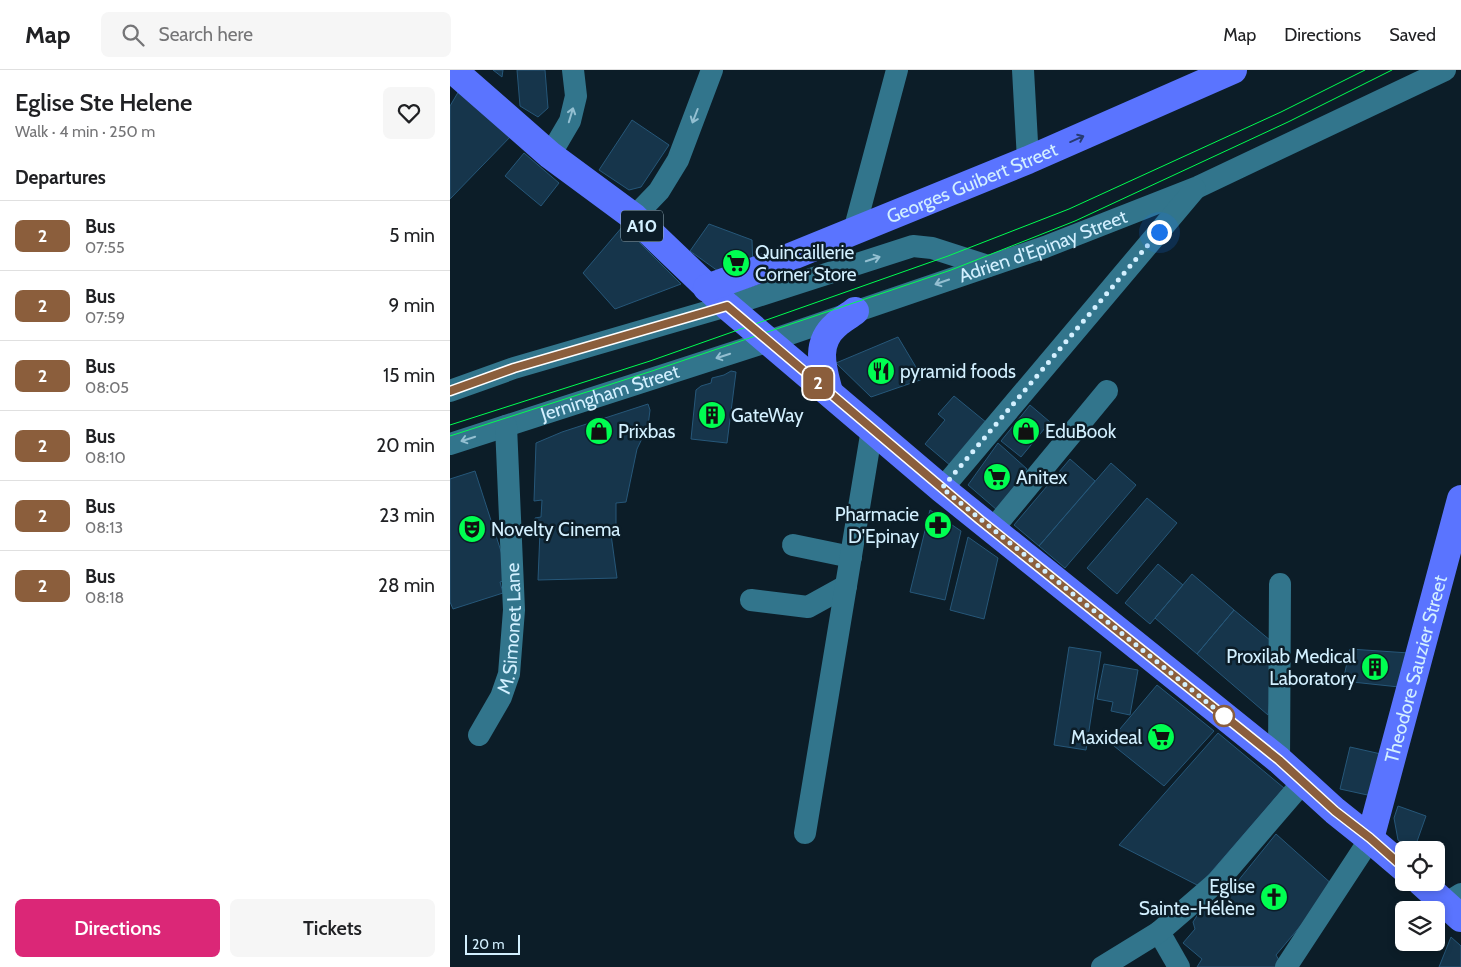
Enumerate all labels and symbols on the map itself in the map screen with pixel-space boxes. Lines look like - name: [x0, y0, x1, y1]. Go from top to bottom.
- one-way arrow: [567, 107, 577, 123]
- one-way arrow: [690, 108, 699, 123]
- one-way arrow: [1069, 133, 1084, 143]
- street label: Georges Guibert Street: [883, 137, 1061, 228]
- street label: Adrien d'Epinay Street: [956, 204, 1131, 287]
- road number: A10: [621, 210, 663, 242]
- your location: [1147, 220, 1172, 245]
- place label: Quincaillerie Corner Store: [755, 241, 857, 286]
- supermarket icon: Quincaillerie Corner Store: [721, 248, 751, 278]
- one-way arrow: [865, 253, 881, 263]
- one-way arrow: [935, 278, 950, 287]
- one-way arrow: [715, 352, 731, 361]
- restaurant icon: pyramid foods: [866, 356, 896, 386]
- street label: Jerningham Street: [537, 359, 683, 426]
- place label: pyramid foods: [900, 360, 1016, 383]
- line badge: 2: [802, 367, 834, 399]
- building icon: GateWay: [697, 400, 727, 430]
- place label: GateWay: [731, 404, 804, 427]
- shop icon: Prixbas: [584, 416, 614, 446]
- shop icon: EduBook: [1011, 416, 1041, 446]
- place label: Prixbas: [618, 420, 675, 443]
- place label: EduBook: [1045, 420, 1117, 443]
- one-way arrow: [460, 434, 476, 444]
- supermarket icon: Anitex: [982, 462, 1012, 492]
- place label: Anitex: [1016, 466, 1067, 489]
- place label: Pharmacie D'Epinay: [835, 503, 919, 548]
- pharmacy icon: Pharmacie D'Epinay: [923, 510, 953, 540]
- theatre icon: Novelty Cinema: [457, 514, 487, 544]
- place label: Novelty Cinema: [491, 518, 620, 541]
- street label: M.Simonet Lane: [492, 562, 526, 697]
- street label: Theodore Sauzier Street: [1379, 572, 1452, 765]
- place label: Proxilab Medical Laboratory: [1226, 645, 1357, 690]
- building icon: Proxilab Medical Laboratory: [1360, 652, 1390, 682]
- unlabelled marker: [1213, 705, 1235, 727]
- supermarket icon: Maxideal: [1146, 722, 1176, 752]
- place label: Maxideal: [1071, 726, 1143, 749]
- place label: Eglise Sainte-Hélène: [1139, 875, 1255, 920]
- church icon: Eglise Sainte-Hélène: [1259, 882, 1289, 912]
- scale bar: [465, 932, 520, 955]

